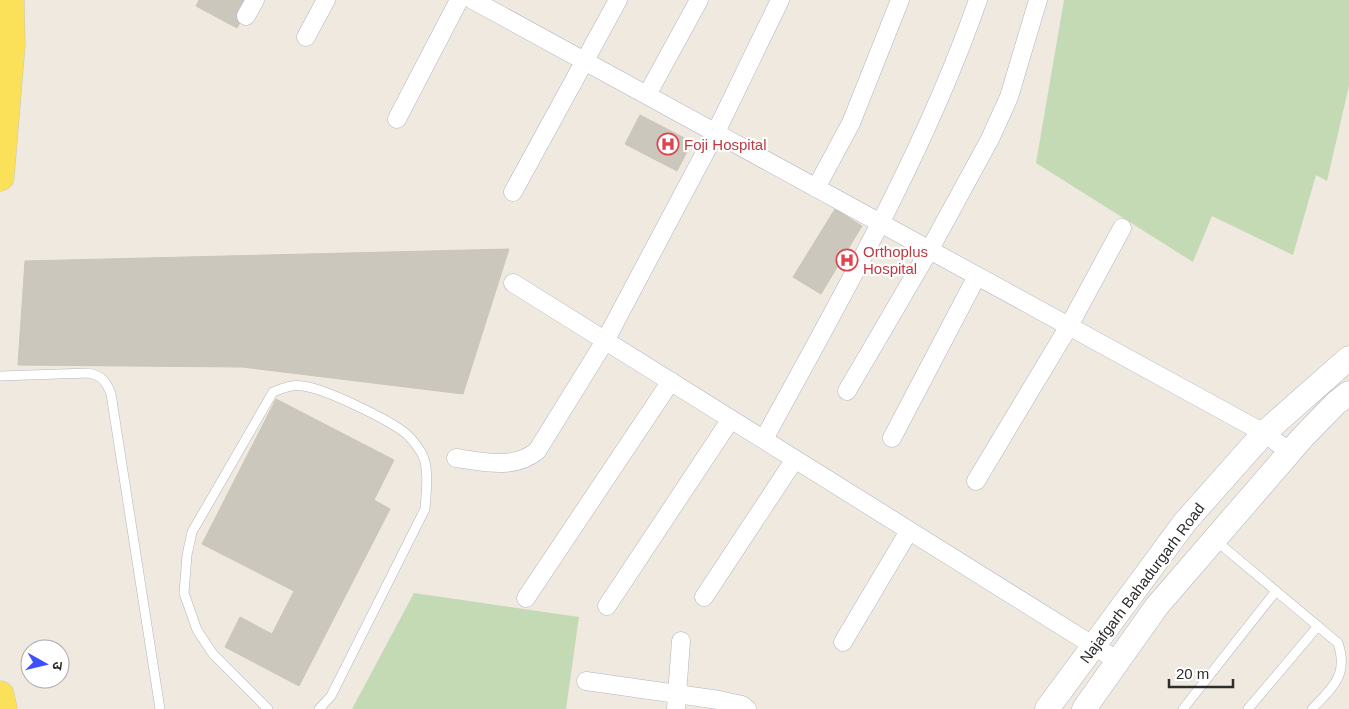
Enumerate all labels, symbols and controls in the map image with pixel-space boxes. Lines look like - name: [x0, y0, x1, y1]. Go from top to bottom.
- hospital icon: Foji Hospital: [656, 132, 680, 156]
- place label: Foji Hospital: [684, 136, 767, 153]
- place label: Orthoplus Hospital: [863, 243, 928, 277]
- hospital icon: Orthoplus Hospital: [835, 248, 859, 272]
- street label: Najafgarh Bahadurgarh Road: [1076, 500, 1208, 666]
- north arrow: [20, 639, 70, 689]
- scale bar: [1169, 656, 1233, 688]
- text: उ: [49, 661, 66, 672]
- text: 20 m: [1176, 665, 1209, 682]

